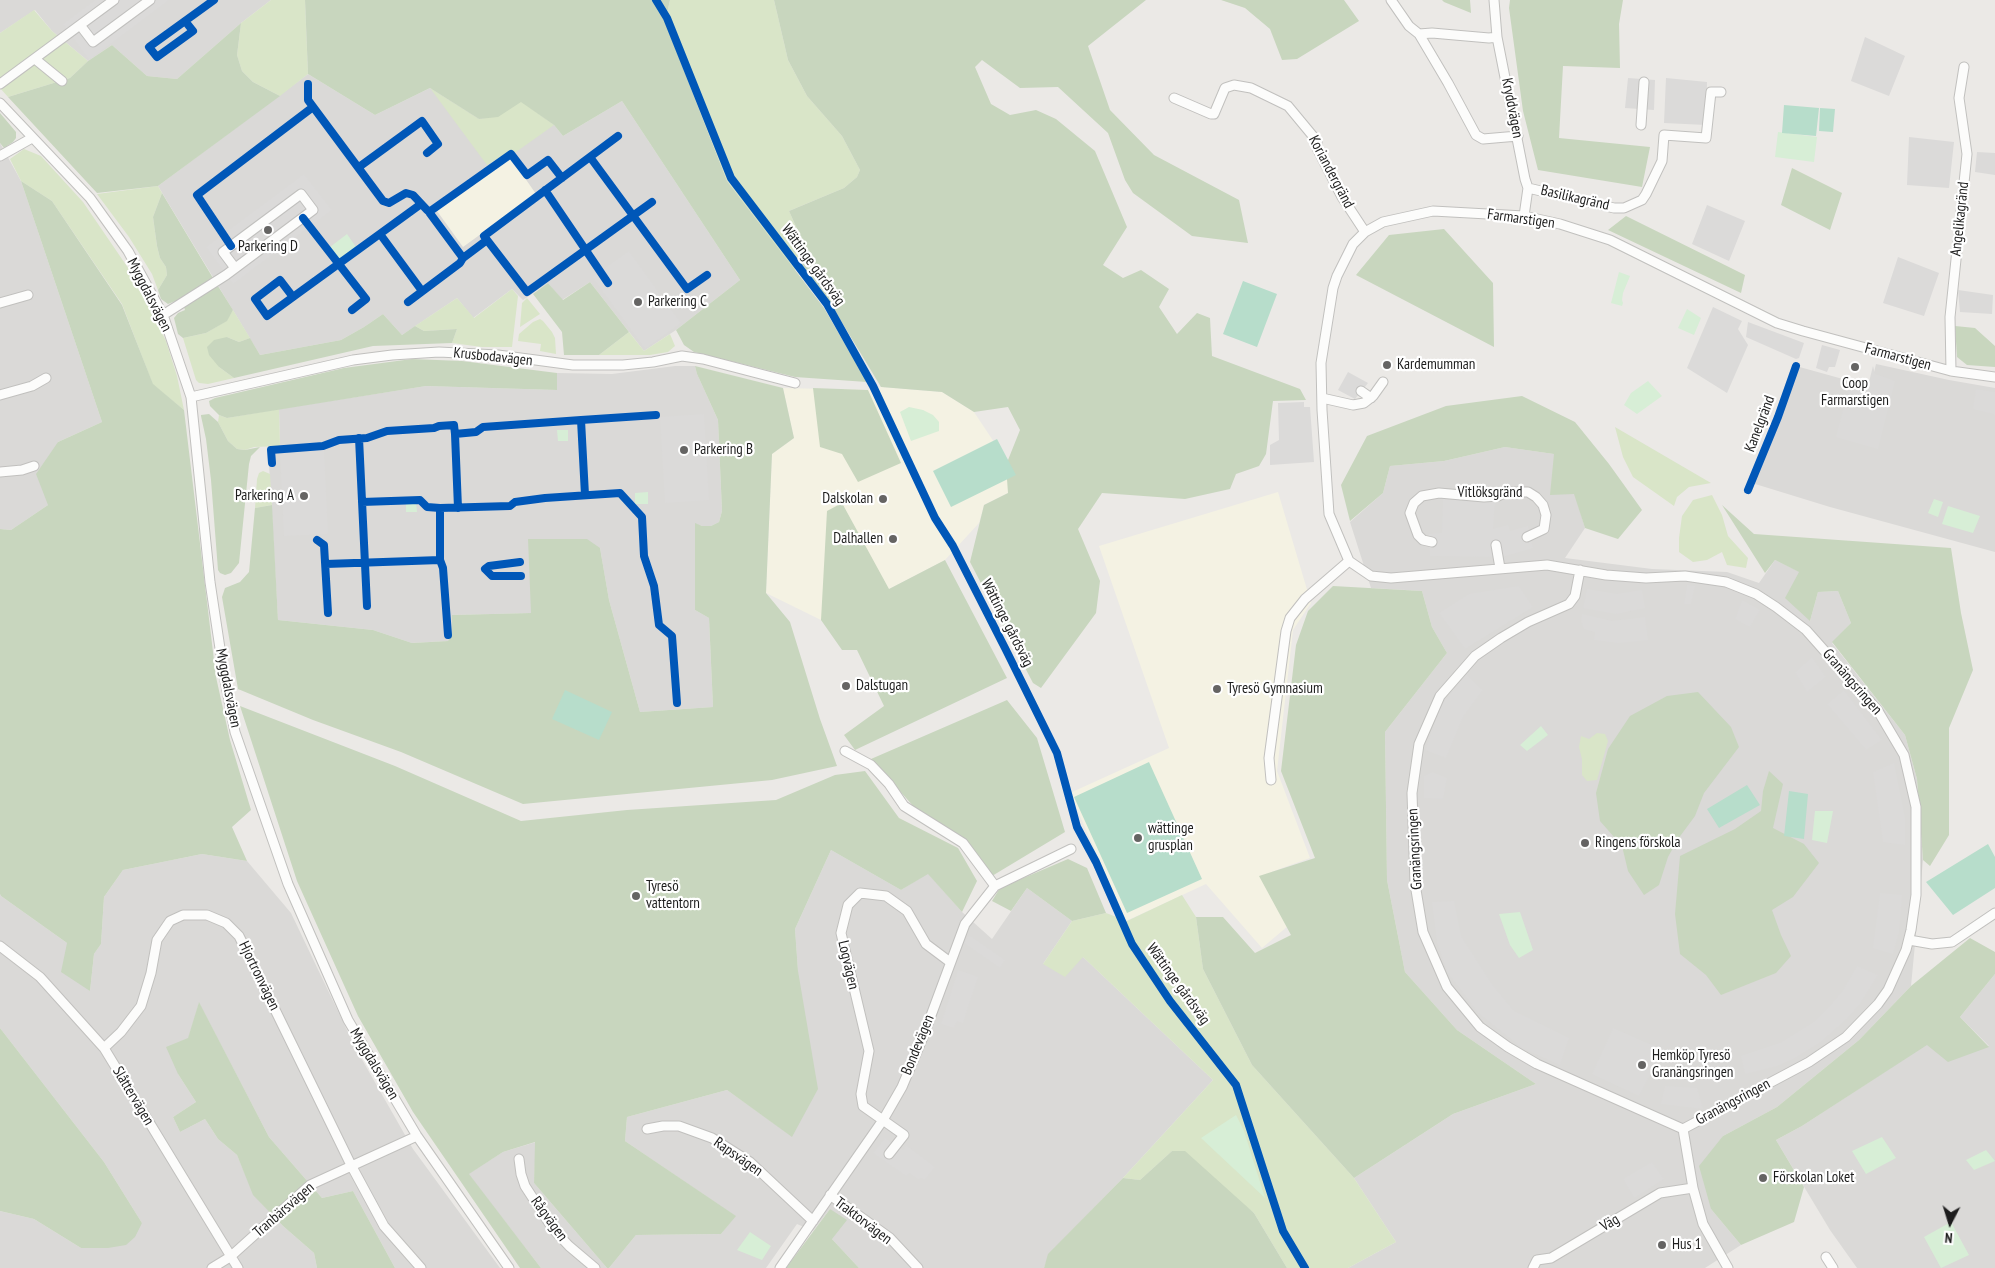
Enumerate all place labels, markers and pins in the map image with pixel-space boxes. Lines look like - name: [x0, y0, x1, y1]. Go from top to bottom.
- marker: Parkering D: [262, 224, 274, 236]
- place label: Parkering D: [238, 238, 298, 256]
- place label: Parkering C: [648, 293, 707, 311]
- marker: Parkering C: [632, 296, 644, 308]
- place label: Kardemumman: [1397, 356, 1475, 374]
- marker: Kardemumman: [1381, 359, 1393, 371]
- marker: Coop Farmarstigen: [1849, 361, 1861, 373]
- place label: Coop Farmarstigen: [1821, 375, 1889, 410]
- place label: Parkering B: [694, 441, 753, 459]
- marker: Parkering B: [678, 444, 690, 456]
- place label: Parkering A: [235, 487, 294, 505]
- marker: Parkering A: [298, 490, 310, 502]
- place label: Dalskolan: [822, 490, 873, 508]
- marker: Dalskolan: [877, 493, 889, 505]
- place label: Dalhallen: [833, 530, 883, 548]
- marker: Dalhallen: [887, 533, 899, 545]
- place label: Dalstugan: [856, 677, 908, 695]
- marker: Dalstugan: [840, 680, 852, 692]
- place label: Tyresö Gymnasium: [1227, 680, 1323, 698]
- marker: Tyresö Gymnasium: [1211, 683, 1223, 695]
- place label: wättinge grusplan: [1148, 820, 1194, 855]
- marker: wättinge grusplan: [1132, 832, 1144, 844]
- place label: Ringens förskola: [1595, 834, 1681, 852]
- marker: Ringens förskola: [1579, 837, 1591, 849]
- place label: Tyresö vattentorn: [646, 878, 700, 913]
- marker: Tyresö vattentorn: [630, 890, 642, 902]
- place label: Hemköp Tyresö Granängsringen: [1652, 1047, 1733, 1082]
- marker: Hemköp Tyresö Granängsringen: [1636, 1059, 1648, 1071]
- place label: Förskolan Loket: [1773, 1169, 1854, 1187]
- marker: Förskolan Loket: [1757, 1172, 1769, 1184]
- place label: Hus 1: [1672, 1236, 1702, 1254]
- marker: Hus 1: [1656, 1239, 1668, 1251]

